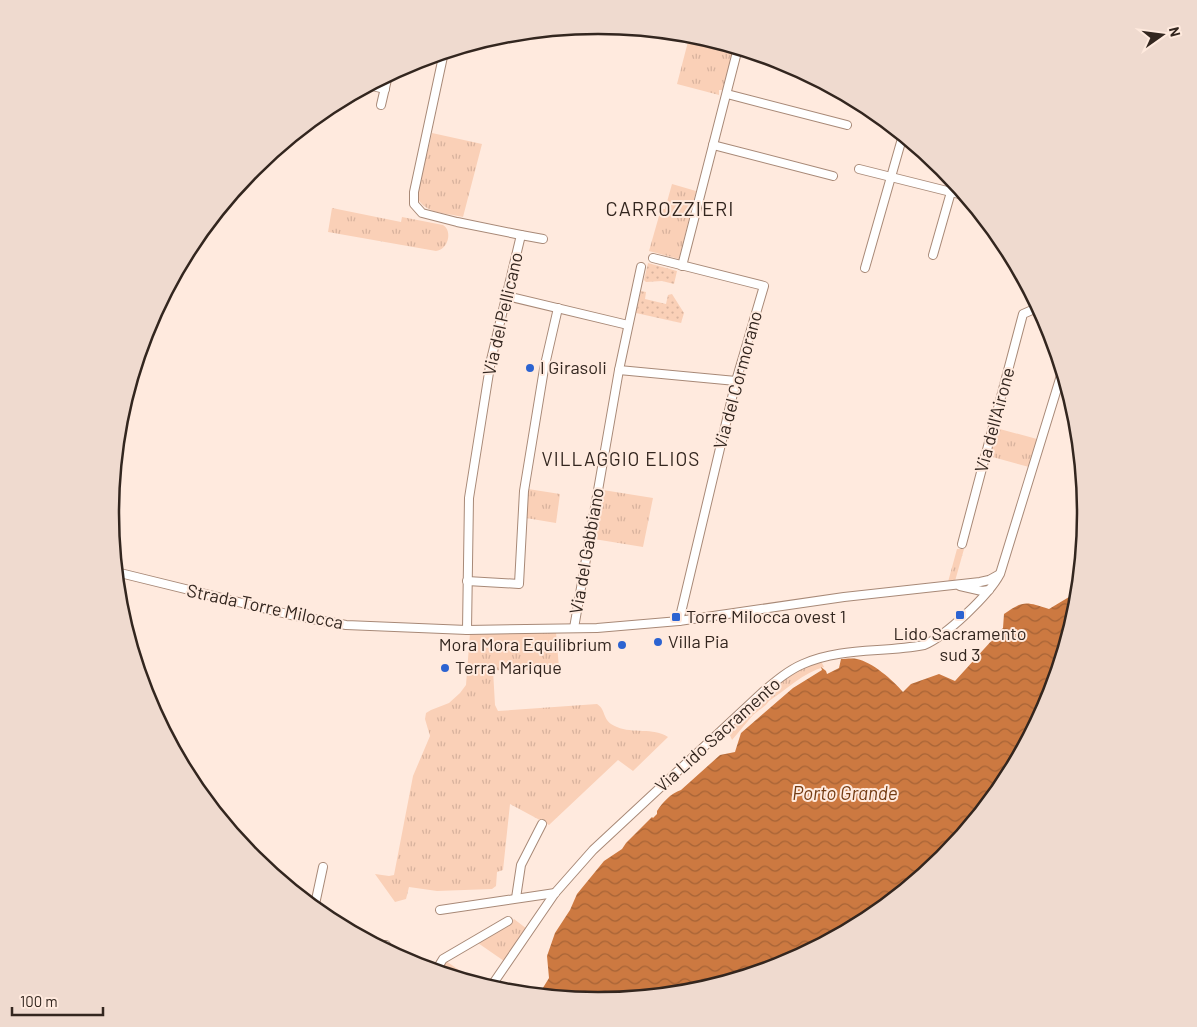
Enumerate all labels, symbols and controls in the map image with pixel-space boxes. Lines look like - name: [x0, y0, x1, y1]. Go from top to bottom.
- north arrow: [1137, 10, 1187, 60]
- text: N: [1166, 25, 1184, 38]
- district label: CARROZZIERI: [606, 196, 734, 220]
- street label: Via del Pellicano: [477, 250, 527, 378]
- street label: Via del Cormorano: [708, 308, 766, 451]
- place label: I Girasoli: [540, 356, 607, 378]
- marker: I Girasoli: [524, 362, 536, 374]
- street label: Via dell'Airone: [969, 365, 1019, 475]
- district label: VILLAGGIO ELIOS: [542, 447, 700, 470]
- street label: Via del Gabbiano: [564, 486, 608, 616]
- street label: Strada Torre Milocca: [185, 579, 346, 633]
- place label: Torre Milocca ovest 1: [686, 605, 846, 627]
- marker: Lido Sacramento sud 3: [954, 609, 966, 621]
- marker: Torre Milocca ovest 1: [670, 611, 682, 623]
- place label: Lido Sacramento sud 3: [894, 622, 1026, 665]
- place label: Villa Pia: [668, 630, 729, 652]
- place label: Mora Mora Equilibrium: [439, 633, 612, 655]
- marker: Villa Pia: [652, 636, 664, 648]
- marker: Mora Mora Equilibrium: [616, 639, 628, 651]
- place label: Terra Marique: [455, 656, 562, 678]
- marker: Terra Marique: [439, 662, 451, 674]
- street label: Via Lido Sacramento: [650, 672, 784, 796]
- water label: Porto Grande: [792, 781, 898, 804]
- scale bar: [12, 984, 104, 1016]
- text: 100 m: [20, 992, 58, 1010]

